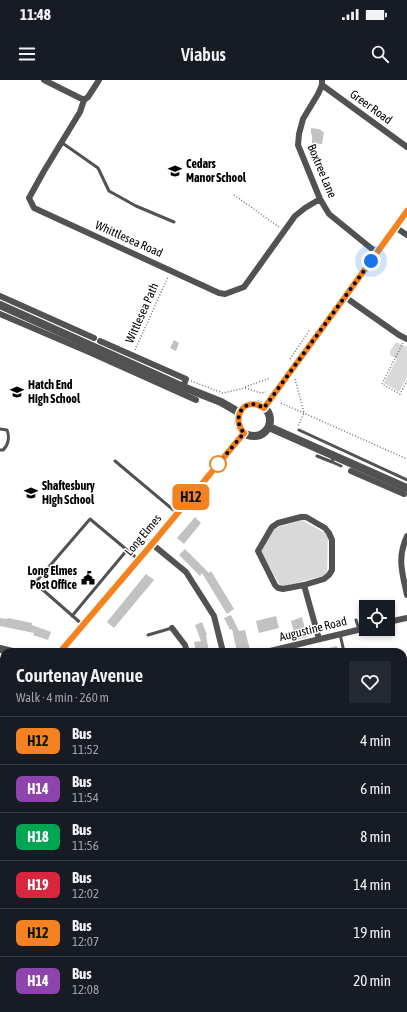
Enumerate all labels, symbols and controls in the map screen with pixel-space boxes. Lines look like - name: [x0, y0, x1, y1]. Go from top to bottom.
- text: 11:48: [20, 6, 51, 23]
- icon: menu: [16, 43, 38, 65]
- icon: search: [369, 43, 391, 65]
- text: Viabus: [181, 44, 226, 65]
- street label: Greer Road: [347, 87, 395, 127]
- street label: Boxtree Lane: [304, 142, 340, 200]
- place label: Cedars Manor School: [186, 157, 247, 185]
- school or university icon: Cedars Manor School: [167, 163, 183, 179]
- street label: Whittlesea Road: [93, 218, 165, 260]
- your location: [361, 251, 381, 271]
- street label: Wittlesea Path: [123, 281, 161, 345]
- place label: Hatch End High School: [28, 378, 81, 406]
- school or university icon: Hatch End High School: [9, 384, 25, 400]
- unlabelled marker: [209, 455, 227, 473]
- place label: Shaftesbury High School: [42, 479, 95, 507]
- line badge: H12: [168, 484, 214, 510]
- school or university icon: Shaftesbury High School: [23, 485, 39, 501]
- text: H12: [180, 489, 202, 505]
- street label: Long Elmes: [122, 512, 164, 558]
- place label: Long Elmes Post Office: [27, 564, 78, 592]
- public building icon: Long Elmes Post Office: [80, 570, 96, 586]
- map controls: [359, 600, 395, 636]
- button: locate: [359, 600, 395, 636]
- street label: Augustine Road: [278, 614, 348, 644]
- button: heart: [349, 661, 391, 703]
- text: Courtenay Avenue: [16, 664, 143, 686]
- text: Walk · 4 min · 260 m: [16, 690, 109, 705]
- text: Bus: [72, 725, 92, 742]
- text: 4 min: [360, 732, 391, 749]
- text: H12: [27, 733, 49, 749]
- text: 11:52: [72, 742, 99, 757]
- text: Bus: [72, 773, 92, 790]
- text: 6 min: [360, 780, 391, 797]
- text: H14: [27, 781, 49, 797]
- text: 11:54: [72, 790, 99, 805]
- text: Bus: [72, 821, 92, 838]
- text: 8 min: [360, 828, 391, 845]
- text: H18: [27, 829, 49, 845]
- text: 11:56: [72, 838, 99, 853]
- text: Bus: [72, 869, 92, 886]
- text: 14 min: [353, 876, 391, 893]
- text: H19: [27, 877, 49, 893]
- text: 12:02: [72, 886, 99, 901]
- text: Bus: [72, 917, 92, 934]
- text: 19 min: [353, 924, 391, 941]
- text: H12: [27, 925, 49, 941]
- text: 12:07: [72, 934, 99, 949]
- text: Bus: [72, 965, 92, 982]
- text: 20 min: [353, 972, 391, 989]
- text: H14: [27, 973, 49, 989]
- text: 12:08: [72, 982, 99, 997]

